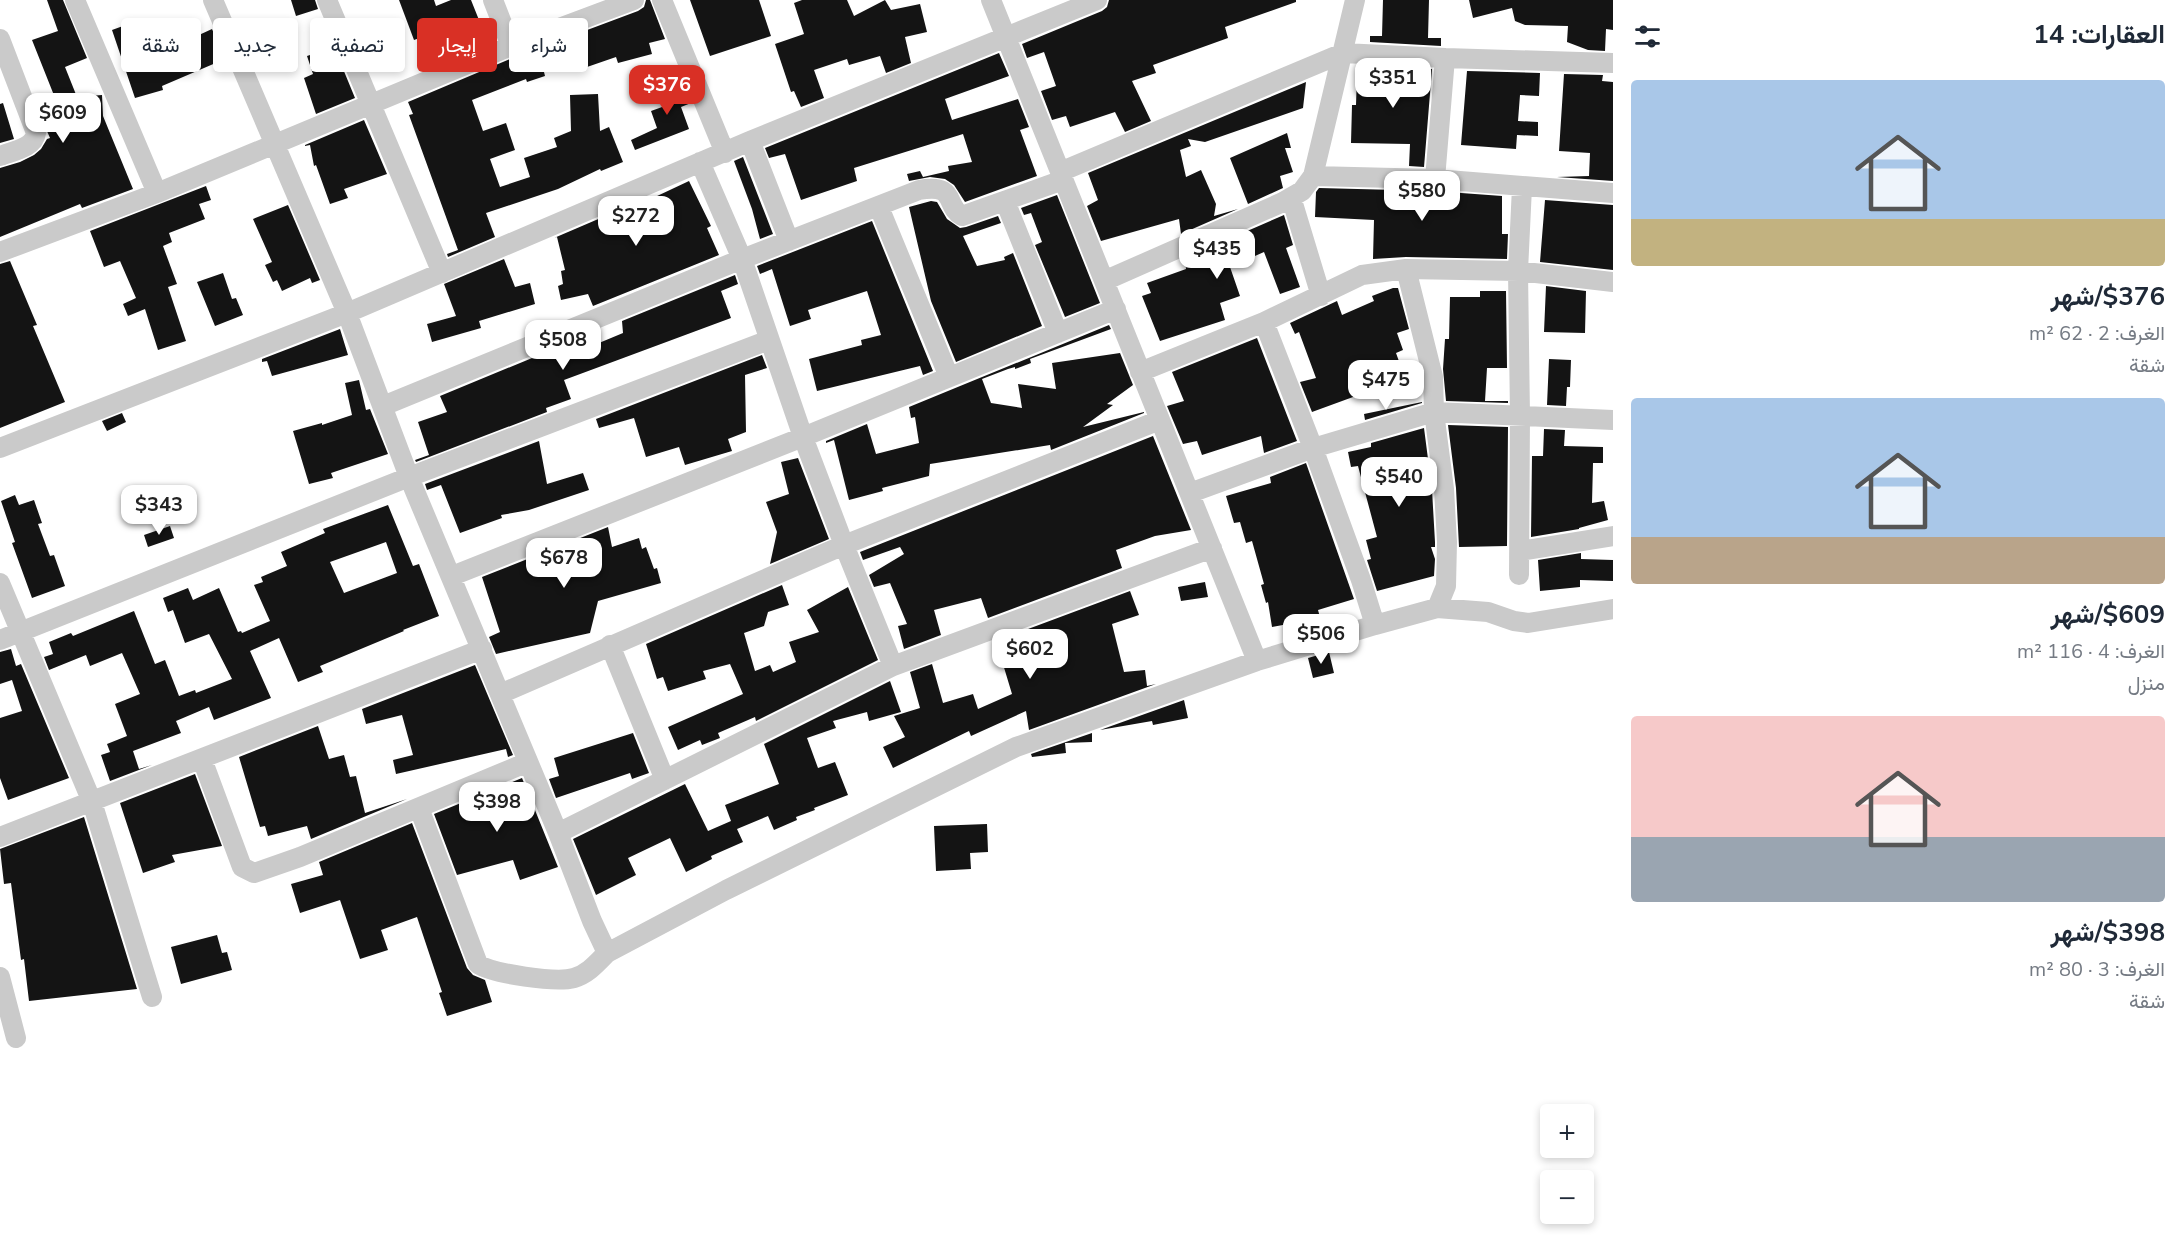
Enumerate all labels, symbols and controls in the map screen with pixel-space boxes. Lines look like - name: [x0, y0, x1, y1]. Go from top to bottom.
- text: العقارات: 14: [2033, 17, 2165, 52]
- chip: شقة: [121, 18, 201, 72]
- chip: جديد: [213, 18, 298, 72]
- chip: تصفية: [310, 18, 405, 72]
- chip: إيجار: [417, 18, 497, 72]
- chip: شراء: [509, 18, 588, 72]
- icon: filters: [1631, 20, 1664, 53]
- pin: $351: [1357, 58, 1429, 109]
- text: $351: [1369, 64, 1417, 91]
- pin: $376: [631, 65, 703, 116]
- text: $376: [643, 71, 691, 98]
- pin: $609: [27, 93, 99, 144]
- text: $609: [39, 99, 87, 126]
- icon: home: [1844, 119, 1952, 227]
- pin: $580: [1386, 171, 1458, 222]
- text: $580: [1398, 177, 1446, 204]
- pin: $272: [600, 196, 672, 247]
- text: $272: [612, 202, 660, 229]
- pin: $435: [1181, 229, 1253, 280]
- text: $435: [1193, 235, 1241, 262]
- text: $376/شهر: [2050, 279, 2165, 314]
- pin: $508: [527, 320, 599, 371]
- text: الغرف: 2 · 62 m²: [2029, 320, 2165, 347]
- text: $508: [539, 326, 587, 353]
- text: شقة: [2129, 352, 2165, 379]
- pin: $475: [1350, 360, 1422, 411]
- text: $475: [1362, 366, 1410, 393]
- icon: home: [1844, 437, 1952, 545]
- pin: $540: [1363, 457, 1435, 508]
- text: $540: [1375, 463, 1423, 490]
- pin: $343: [123, 485, 195, 536]
- text: $343: [135, 491, 183, 518]
- pin: $678: [528, 538, 600, 589]
- text: $678: [540, 544, 588, 571]
- text: $609/شهر: [2050, 597, 2165, 632]
- pin: $506: [1285, 614, 1357, 665]
- text: $506: [1297, 620, 1345, 647]
- pin: $602: [994, 629, 1066, 680]
- text: $602: [1006, 635, 1054, 662]
- text: الغرف: 4 · 116 m²: [2017, 638, 2165, 665]
- text: منزل: [2128, 670, 2165, 697]
- icon: home: [1844, 755, 1952, 863]
- pin: $398: [461, 782, 533, 833]
- text: $398: [473, 788, 521, 815]
- text: $398/شهر: [2050, 915, 2165, 950]
- text: الغرف: 3 · 80 m²: [2029, 956, 2165, 983]
- text: شقة: [2129, 988, 2165, 1015]
- map controls: [1540, 1104, 1594, 1224]
- button: +: [1540, 1104, 1594, 1158]
- button: −: [1540, 1170, 1594, 1224]

